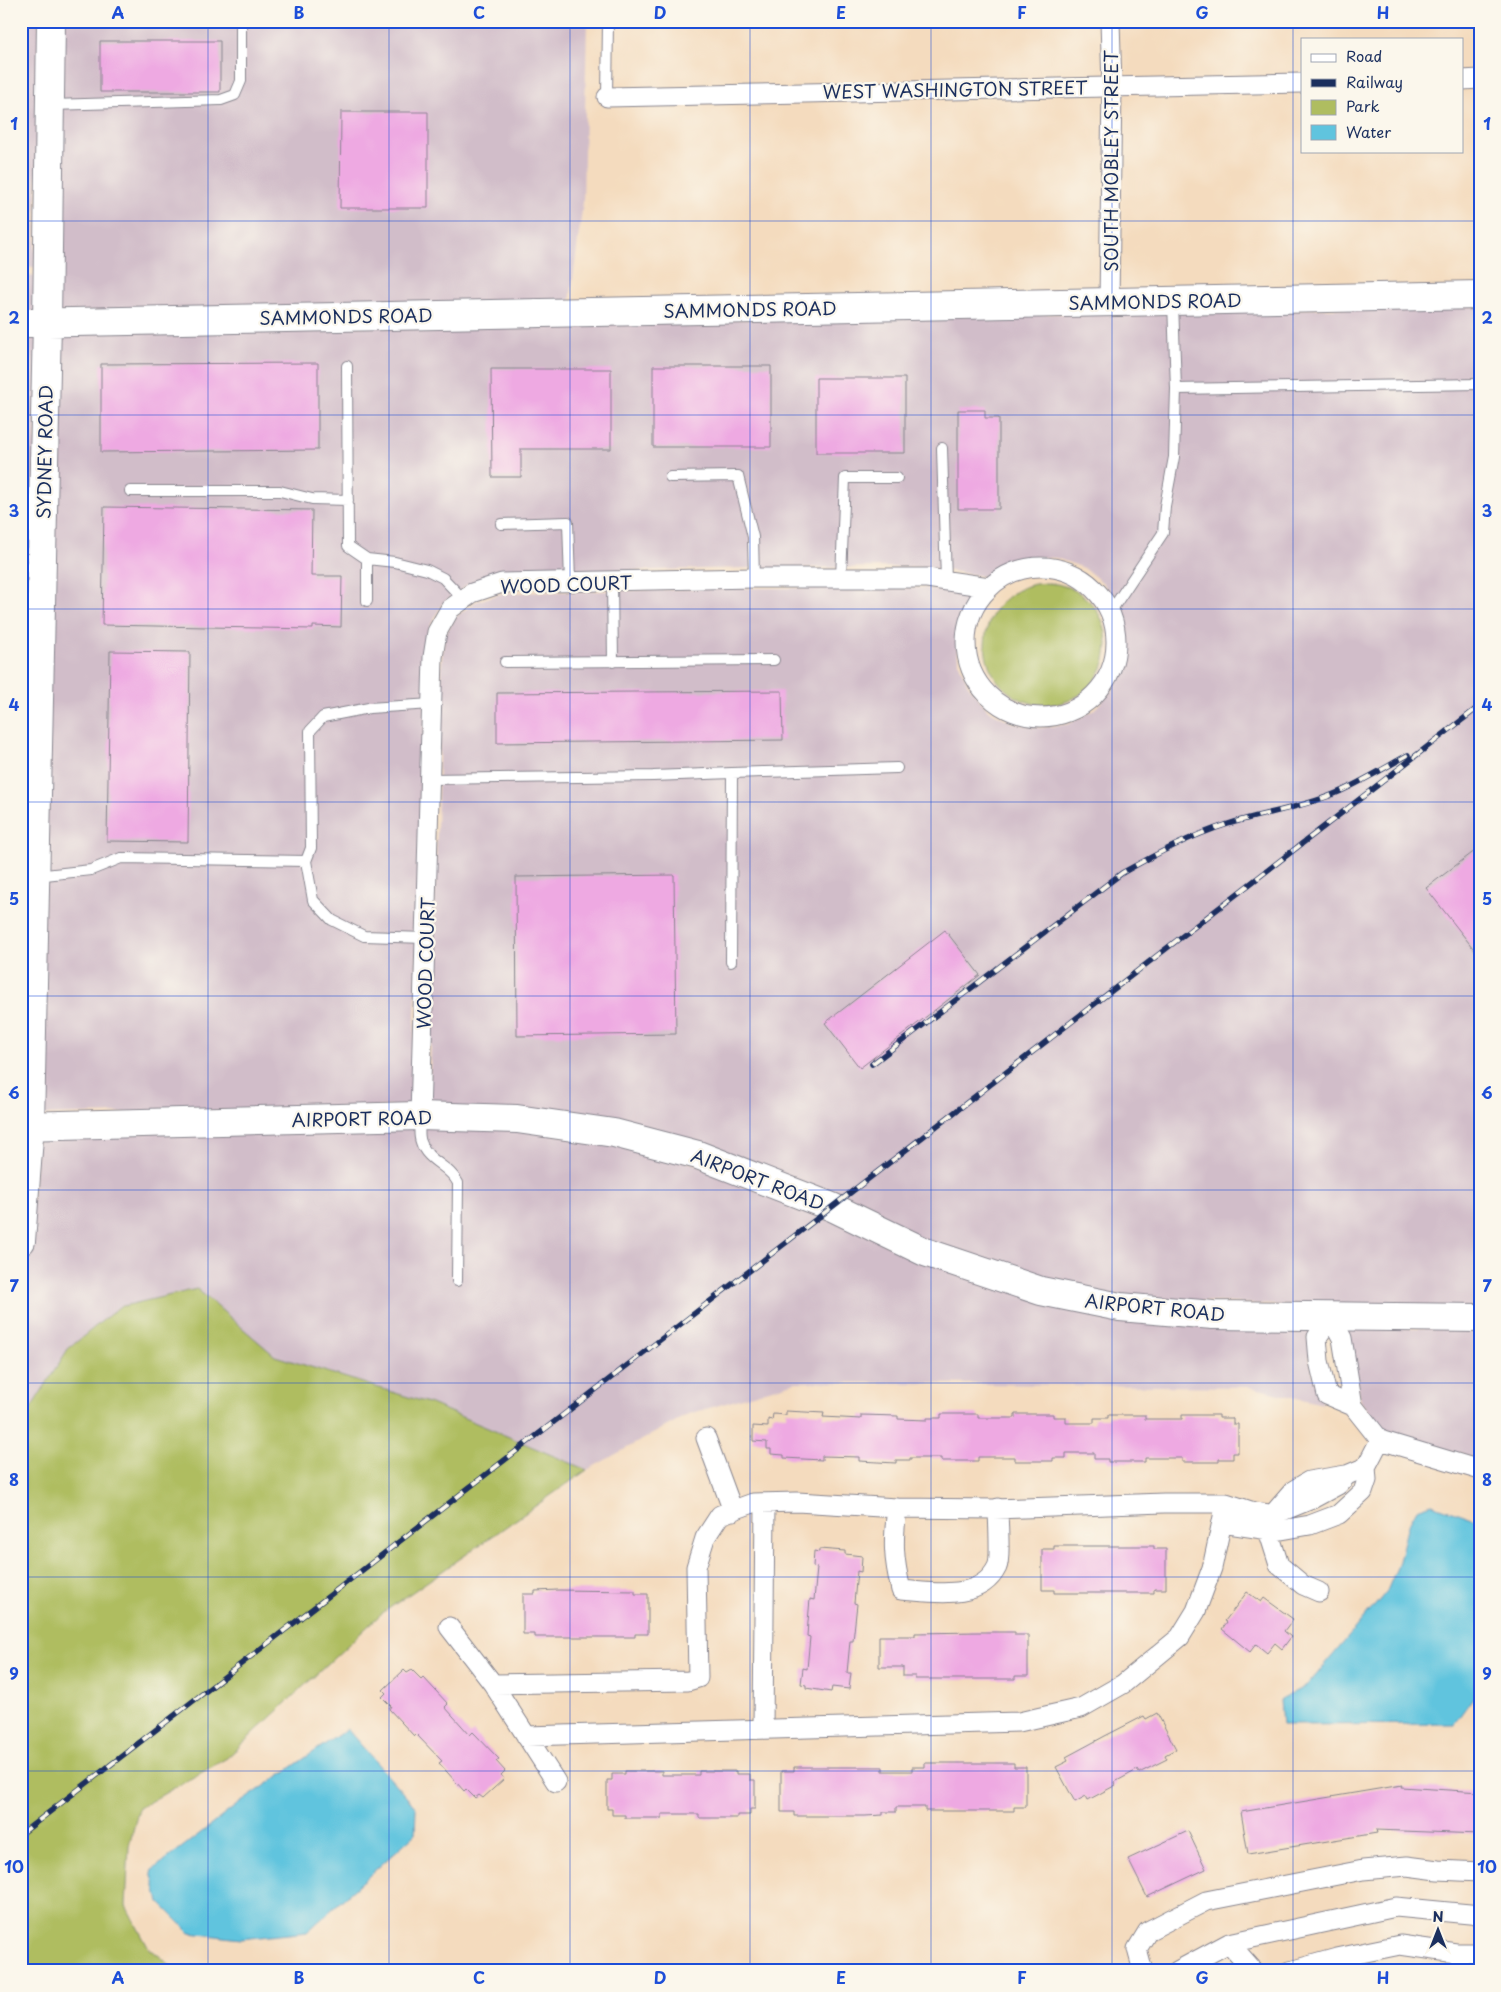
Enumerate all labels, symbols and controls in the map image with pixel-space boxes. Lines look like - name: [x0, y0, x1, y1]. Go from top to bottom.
- text: A: [112, 0, 125, 24]
- text: B: [294, 0, 305, 24]
- text: C: [473, 0, 485, 24]
- text: D: [654, 0, 666, 24]
- text: E: [836, 0, 846, 24]
- text: F: [1017, 0, 1027, 24]
- text: G: [1195, 0, 1209, 24]
- text: H: [1377, 0, 1389, 24]
- legend: [1301, 38, 1464, 152]
- text: Road: [1346, 44, 1382, 67]
- street label: SOUTH MOBLEY STREET: [1097, 49, 1124, 272]
- text: Railway: [1346, 70, 1403, 93]
- street label: WEST WASHINGTON STREET: [822, 73, 1088, 105]
- text: Park: [1346, 94, 1380, 117]
- text: 1: [10, 111, 18, 135]
- text: 1: [1483, 111, 1491, 135]
- text: Water: [1346, 120, 1391, 143]
- street label: SAMMONDS ROAD: [1068, 286, 1242, 316]
- street label: SAMMONDS ROAD: [663, 294, 837, 324]
- street label: SAMMONDS ROAD: [259, 301, 433, 331]
- text: 2: [8, 305, 20, 329]
- text: 2: [1481, 305, 1493, 329]
- street label: SYDNEY ROAD: [29, 385, 59, 519]
- text: 3: [9, 498, 19, 522]
- text: 3: [1482, 498, 1492, 522]
- street label: WOOD COURT: [500, 568, 633, 600]
- text: 4: [9, 692, 20, 716]
- text: 4: [1482, 692, 1493, 716]
- text: 5: [9, 886, 19, 910]
- text: 5: [1482, 886, 1492, 910]
- street label: WOOD COURT: [409, 896, 441, 1029]
- text: 6: [8, 1080, 20, 1104]
- text: 6: [1481, 1080, 1493, 1104]
- street label: AIRPORT ROAD: [291, 1103, 433, 1133]
- street label: AIRPORT ROAD: [688, 1141, 828, 1217]
- text: 7: [9, 1273, 19, 1297]
- text: 7: [1482, 1273, 1492, 1297]
- street label: AIRPORT ROAD: [1084, 1286, 1226, 1328]
- text: 8: [9, 1467, 19, 1491]
- text: 8: [1482, 1467, 1492, 1491]
- text: 9: [9, 1661, 19, 1685]
- text: 9: [1482, 1661, 1492, 1685]
- text: 10: [4, 1854, 24, 1878]
- text: 10: [1477, 1854, 1497, 1878]
- north arrow: [1414, 1904, 1464, 1954]
- text: N: [1432, 1906, 1444, 1927]
- text: A: [112, 1965, 125, 1989]
- text: B: [294, 1965, 305, 1989]
- text: C: [473, 1965, 485, 1989]
- text: D: [654, 1965, 666, 1989]
- text: E: [836, 1965, 846, 1989]
- text: F: [1017, 1965, 1027, 1989]
- text: G: [1195, 1965, 1209, 1989]
- text: H: [1377, 1965, 1389, 1989]

